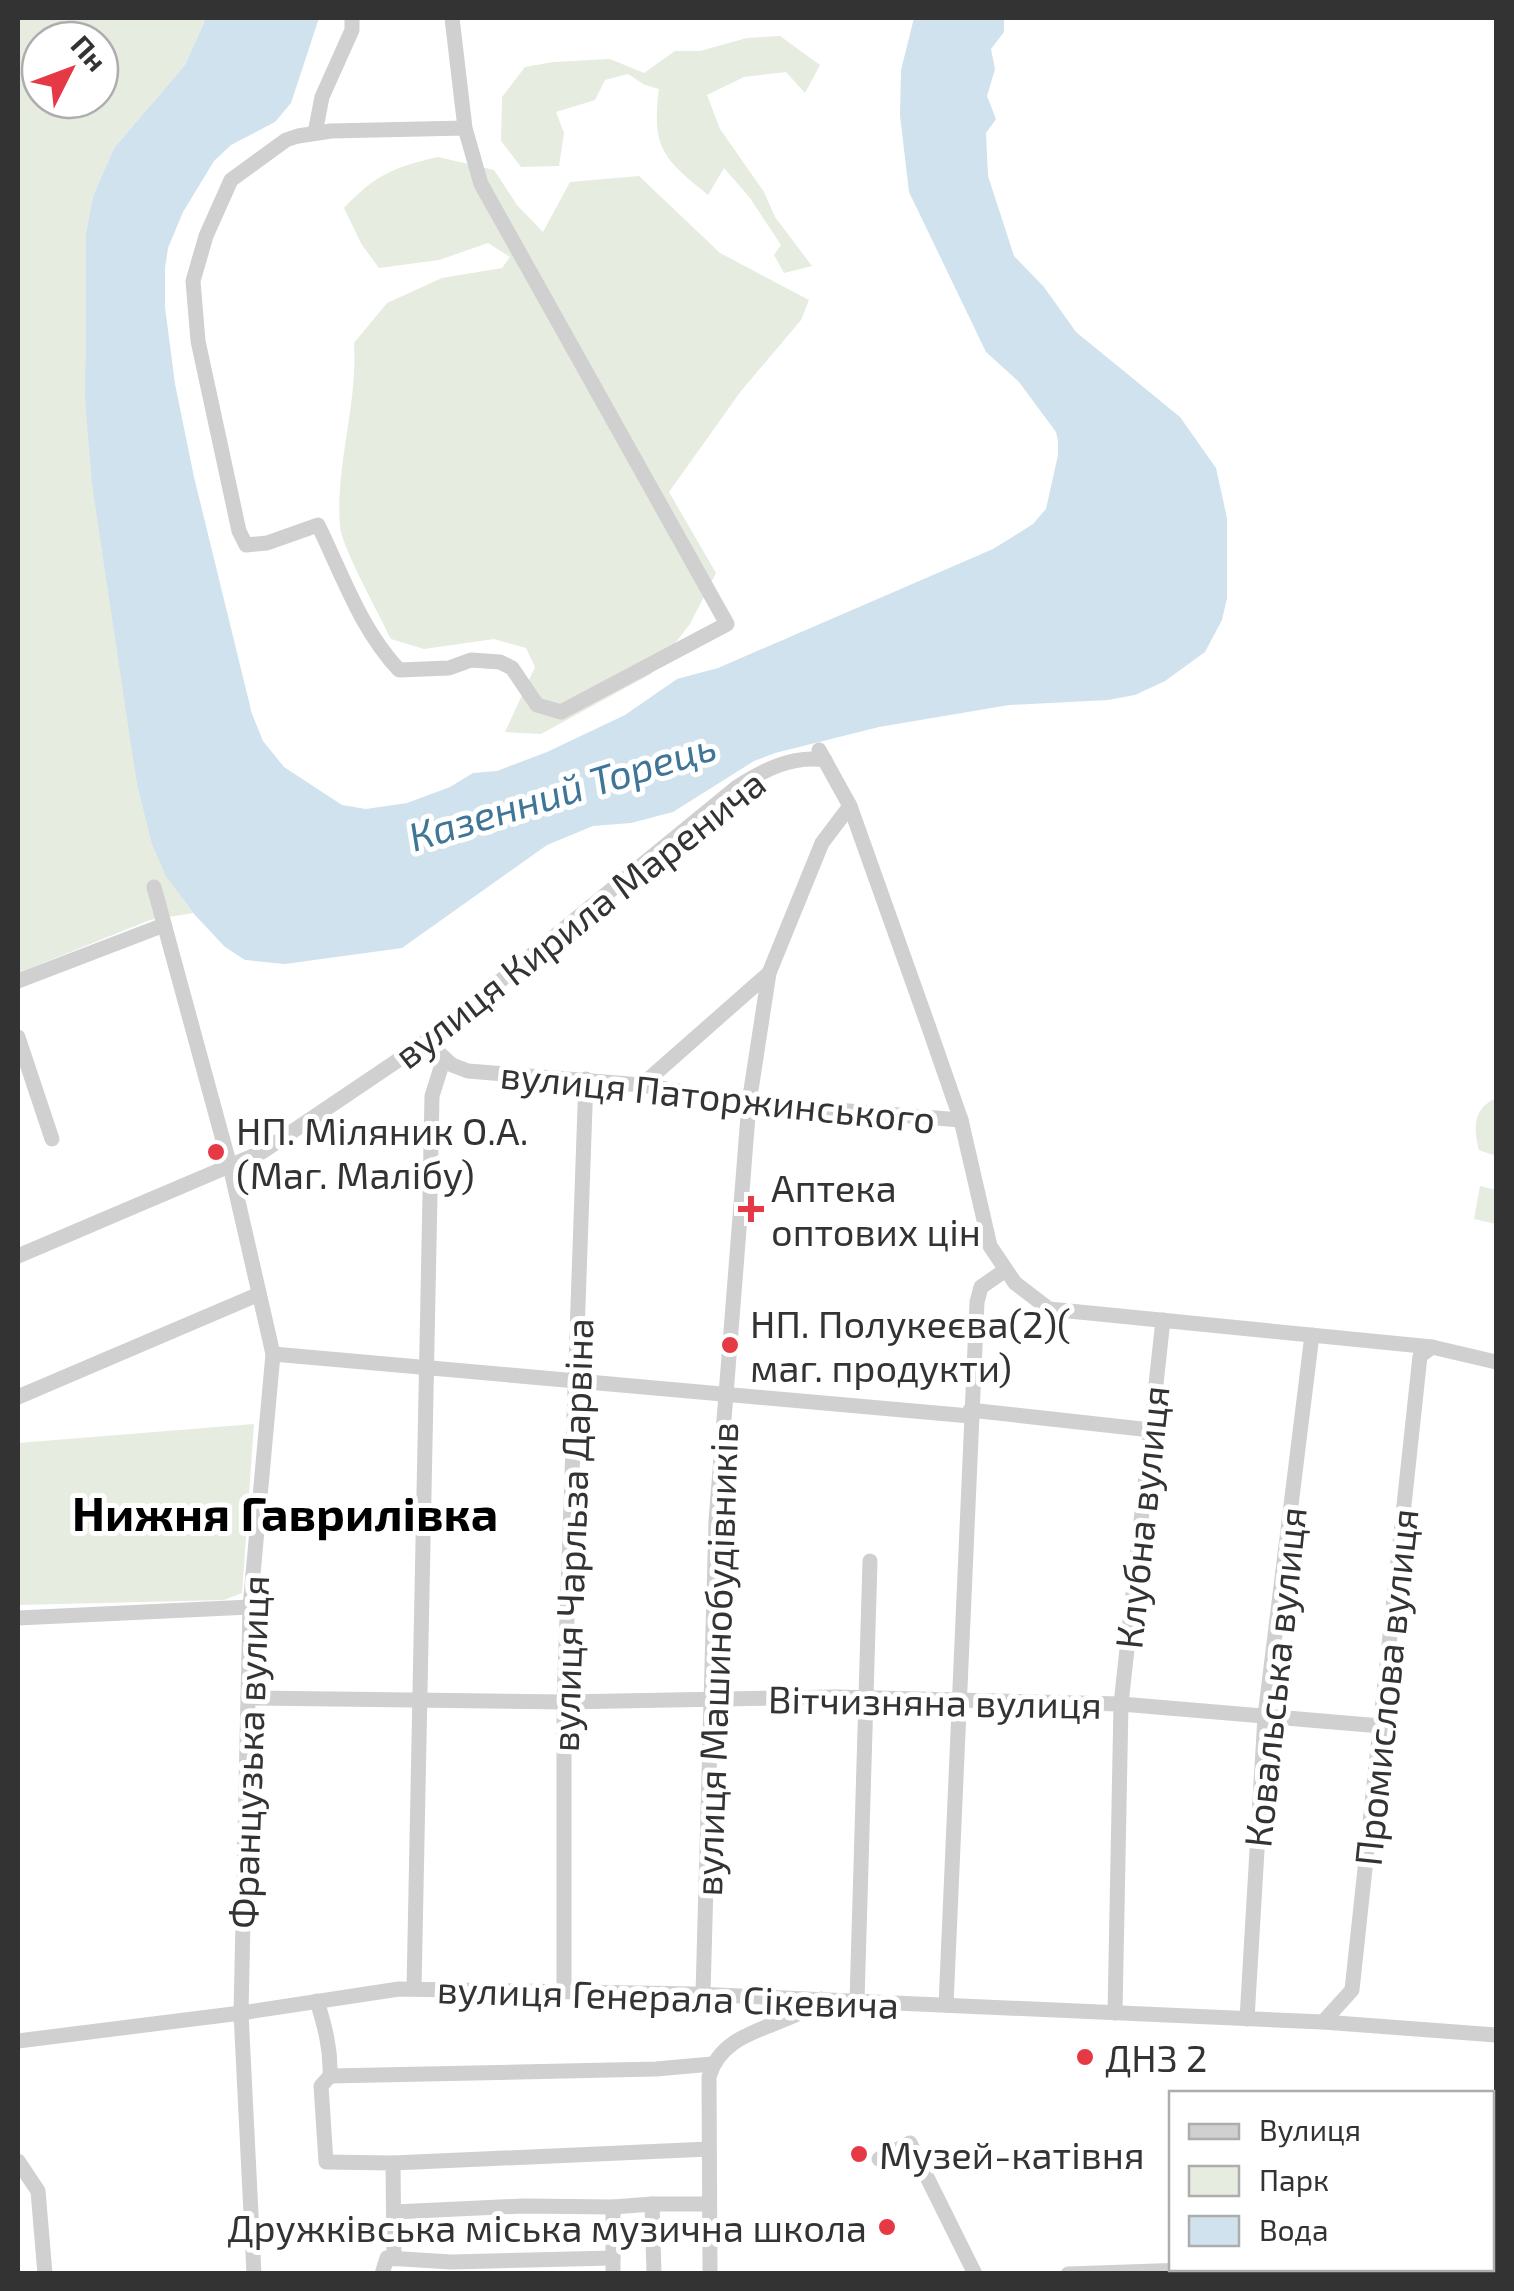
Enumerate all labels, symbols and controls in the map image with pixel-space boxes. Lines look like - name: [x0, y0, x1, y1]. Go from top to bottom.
- north arrow: [20, 20, 120, 120]
- text: Пн: [65, 28, 114, 77]
- water label: Казенний Торець: [402, 720, 722, 860]
- street label: вулиця Кирила Маренича: [384, 759, 774, 1077]
- street label: вулиця Паторжинського: [498, 1050, 938, 1142]
- place label: НП. Міляник О.А. (Маг. Малібу): [236, 1107, 528, 1197]
- marker: НП. Міляник О.А. (Маг. Малібу): [205, 1141, 227, 1163]
- place label: Аптека оптових цін: [771, 1164, 981, 1254]
- marker: Аптека оптових цін: [740, 1198, 762, 1220]
- place label: НП. Полукеєва(2)( маг. продукти): [750, 1300, 1071, 1390]
- street label: вулиця Чарльза Дарвіна: [540, 1317, 602, 1753]
- marker: НП. Полукеєва(2)( маг. продукти): [719, 1334, 741, 1356]
- street label: Клубна вулиця: [1104, 1383, 1178, 1651]
- street label: вулиця Машинобудівників: [684, 1421, 746, 1897]
- district label: Нижня Гаврилівка: [72, 1483, 498, 1541]
- street label: Ковальська вулиця: [1233, 1505, 1315, 1849]
- street label: Промислова вулиця: [1343, 1506, 1427, 1868]
- street label: Французька вулиця: [219, 1574, 277, 1930]
- street label: Вітчизняна вулиця: [768, 1675, 1102, 1727]
- street label: вулиця Генерала Сікевича: [436, 1965, 900, 2027]
- place label: ДНЗ 2: [1105, 2034, 1207, 2080]
- marker: ДНЗ 2: [1074, 2046, 1096, 2068]
- legend: [1169, 2091, 1494, 2271]
- text: Вулиця: [1259, 2111, 1361, 2148]
- place label: Музей-катівня: [879, 2131, 1145, 2177]
- marker: Музей-катівня: [848, 2143, 870, 2165]
- text: Парк: [1259, 2161, 1329, 2197]
- place label: Дружківська міська музична школа: [227, 2204, 867, 2250]
- text: Вода: [1259, 2211, 1329, 2247]
- marker: Дружківська міська музична школа: [876, 2216, 898, 2238]

